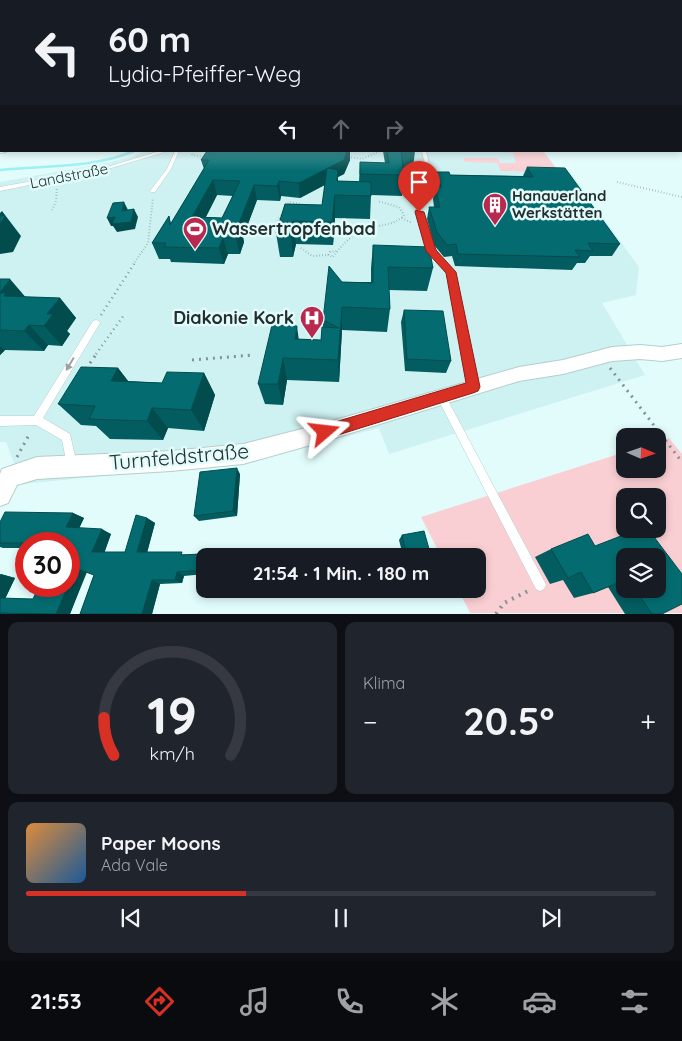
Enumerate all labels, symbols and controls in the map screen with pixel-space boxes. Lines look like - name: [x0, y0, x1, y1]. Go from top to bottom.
- text: 60 m: [108, 17, 191, 61]
- icon: left: [25, 20, 90, 85]
- text: Lydia-Pfeiffer-Weg: [108, 60, 301, 88]
- icon: left: [274, 115, 302, 143]
- icon: ahead: [327, 115, 355, 143]
- icon: right: [380, 115, 408, 143]
- street label: Landstraße: [28, 159, 110, 192]
- pin: [398, 161, 440, 212]
- icon: arrive: [405, 168, 433, 196]
- place label: Hanauerland Werkstätten: [512, 186, 606, 222]
- building icon: Hanauerland Werkstätten: [482, 192, 508, 226]
- sports icon: Wassertropfenbad: [182, 216, 208, 250]
- place label: Wassertropfenbad: [212, 217, 376, 240]
- hospital icon: Diakonie Kork: [299, 305, 325, 339]
- place label: Diakonie Kork: [173, 306, 294, 329]
- one-way arrow: [66, 357, 75, 370]
- position arrow: [298, 405, 350, 457]
- north arrow: [616, 428, 666, 478]
- map controls: [616, 428, 666, 598]
- street label: Turnfeldstraße: [108, 437, 250, 475]
- button: search: [616, 488, 666, 538]
- speed limit sign: 30: [15, 532, 80, 597]
- button: layers: [616, 548, 666, 598]
- text: 21:54 · 1 Min. · 180 m: [253, 561, 429, 585]
- text: Klima: [363, 673, 405, 693]
- text: 19: [148, 682, 197, 747]
- text: 20.5°: [463, 697, 555, 745]
- text: −: [363, 704, 378, 739]
- text: +: [640, 704, 656, 739]
- text: km/h: [150, 742, 195, 764]
- text: Paper Moons: [101, 831, 221, 855]
- text: Ada Vale: [101, 855, 168, 875]
- icon: previous: [117, 904, 145, 932]
- icon: pause: [327, 904, 355, 932]
- icon: next: [537, 904, 565, 932]
- icon: directions: [142, 984, 177, 1019]
- icon: music: [237, 984, 272, 1019]
- icon: phone: [332, 984, 367, 1019]
- icon: climate: [427, 984, 462, 1019]
- icon: car: [522, 984, 557, 1019]
- icon: filters: [617, 984, 652, 1019]
- text: 21:53: [30, 987, 82, 1015]

